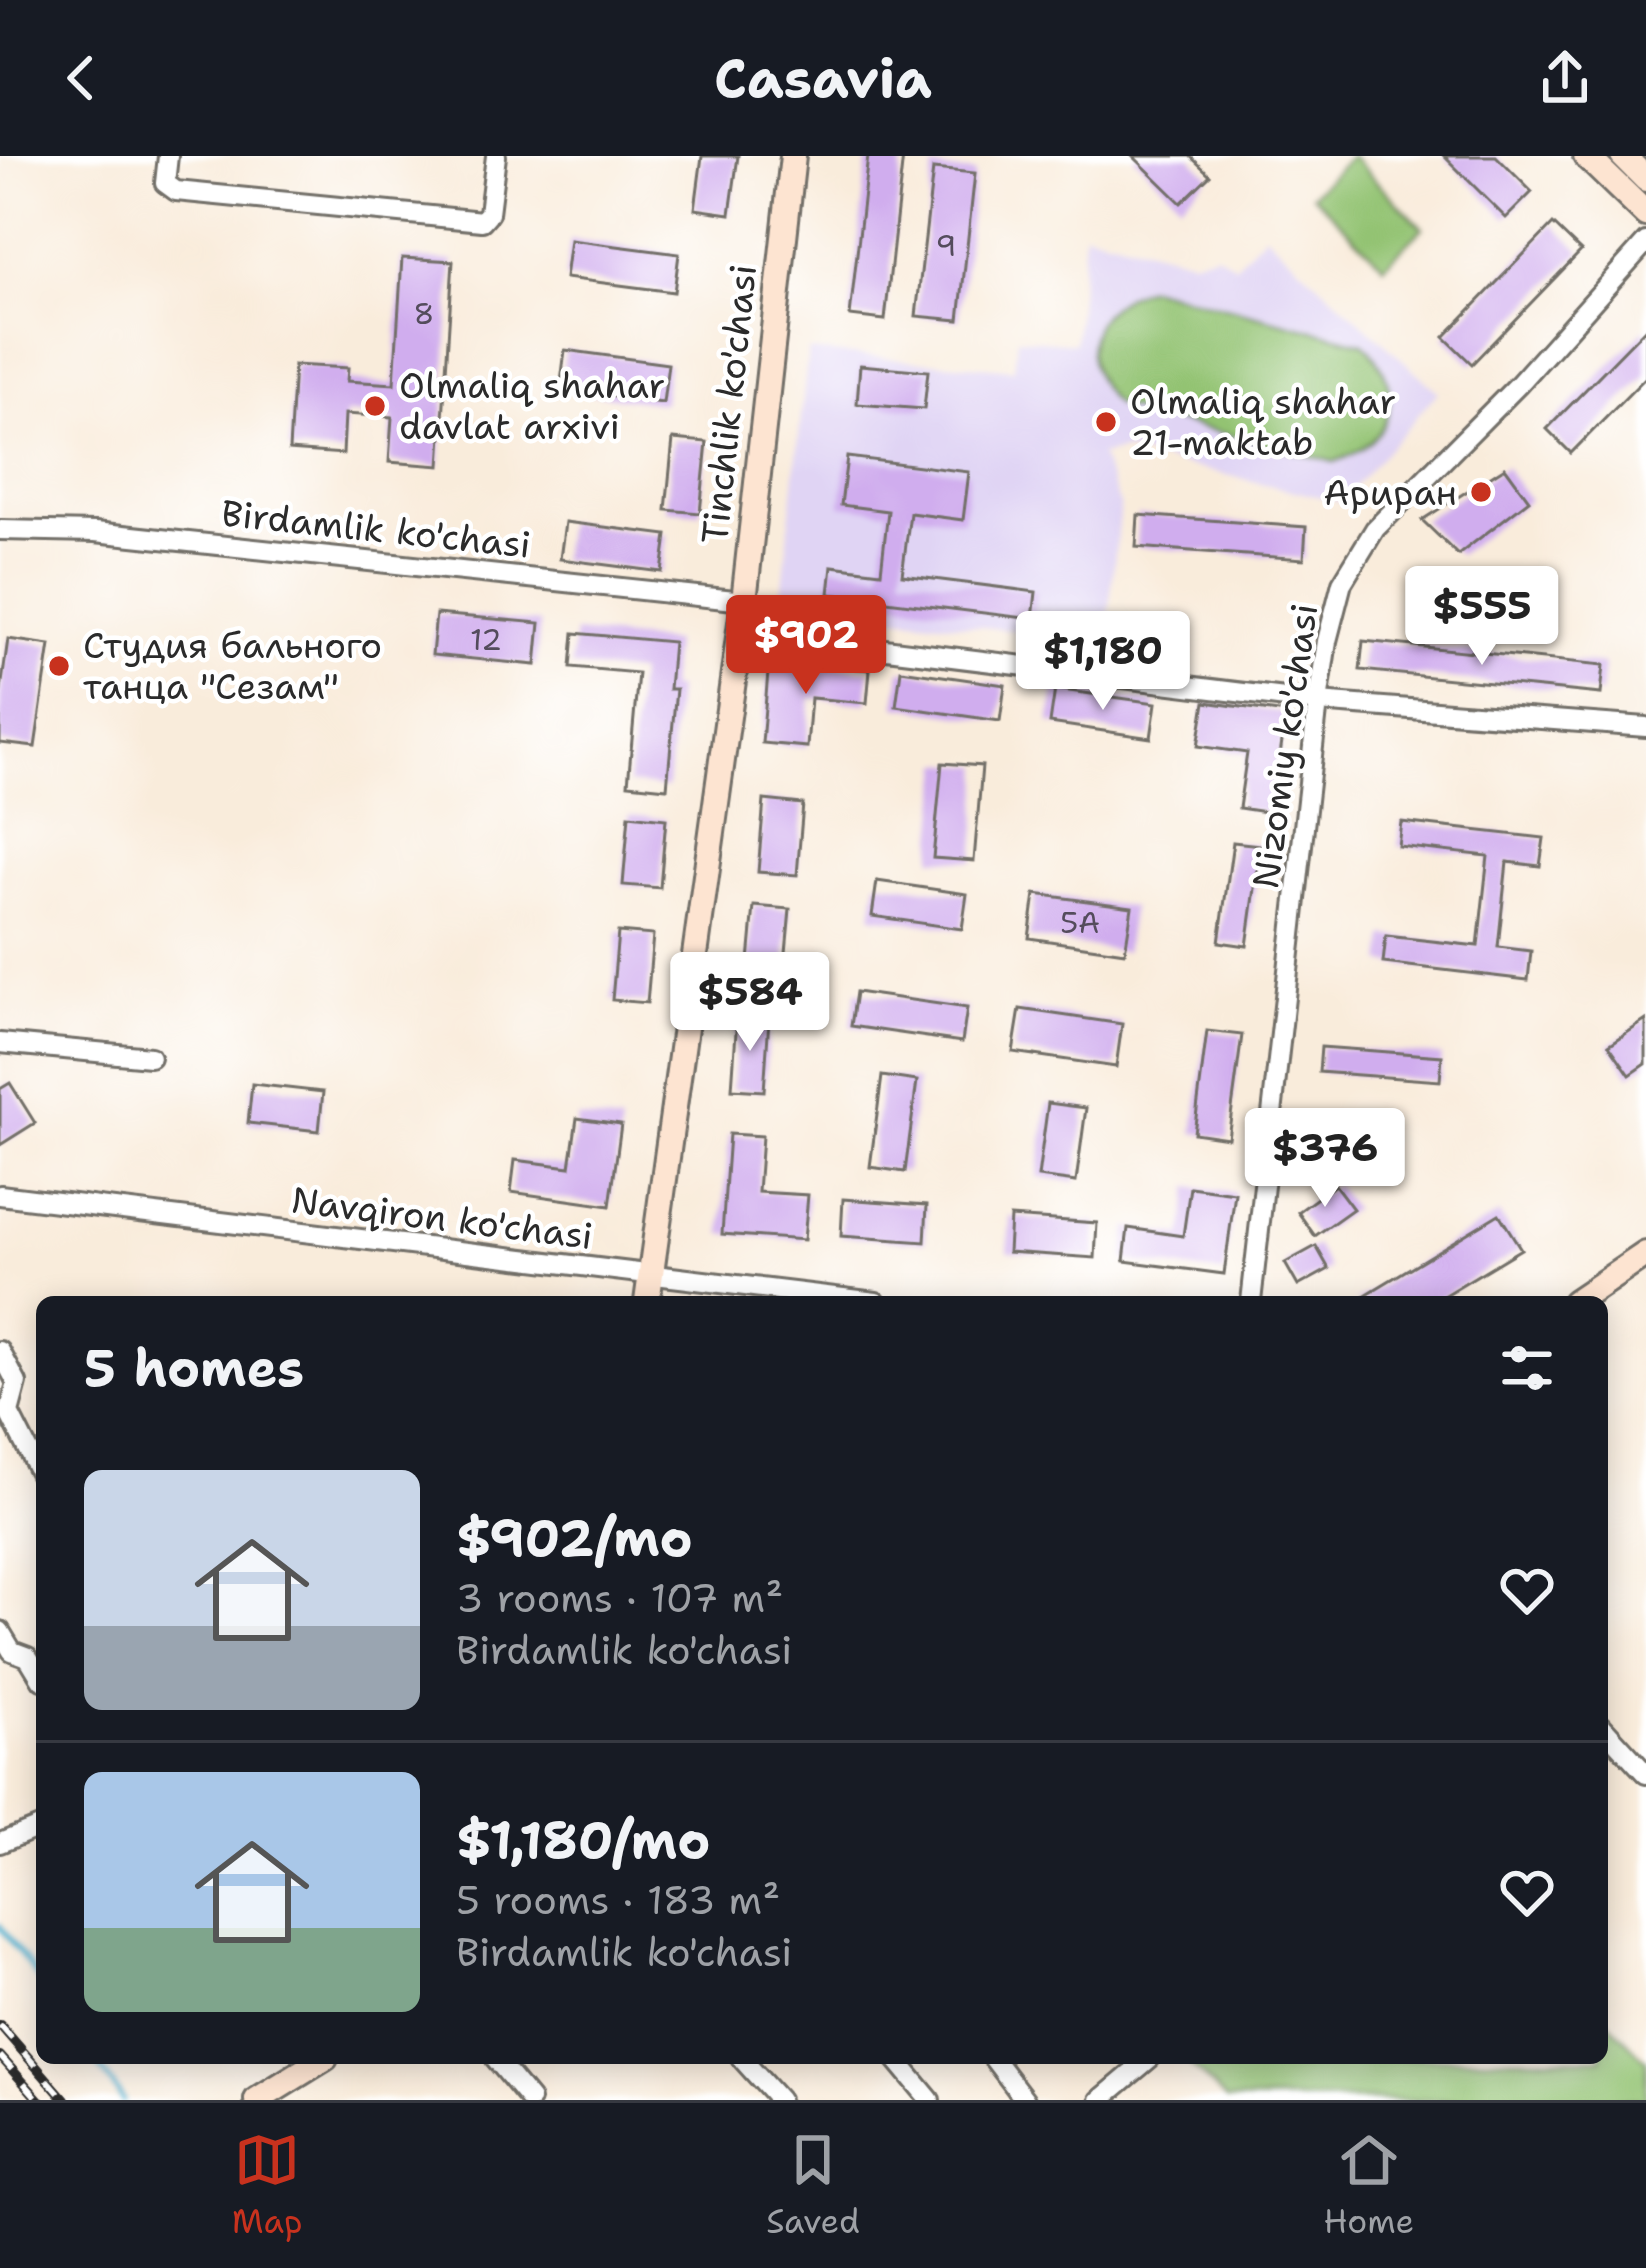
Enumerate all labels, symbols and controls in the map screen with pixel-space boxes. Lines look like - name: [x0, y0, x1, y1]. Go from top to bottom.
- text: Casavia: [714, 42, 932, 114]
- icon: back: [48, 45, 114, 111]
- icon: share: [1532, 45, 1598, 111]
- house number: 9: [936, 225, 957, 266]
- street label: Tinchlik ko'chasi: [690, 262, 768, 546]
- house number: 8: [414, 293, 435, 334]
- place label: Olmaliq shahar davlat arxivi: [399, 361, 665, 451]
- place label: Olmaliq shahar 21-maktab: [1130, 377, 1396, 467]
- marker: Olmaliq shahar davlat arxivi: [362, 393, 388, 419]
- marker: Olmaliq shahar 21-maktab: [1093, 409, 1119, 435]
- place label: Ариран: [1324, 468, 1457, 517]
- marker: Ариран: [1468, 479, 1494, 505]
- street label: Birdamlik ko'chasi: [219, 488, 533, 570]
- pin: $555: [1411, 566, 1553, 668]
- text: $555: [1432, 579, 1532, 631]
- pin: $902: [735, 595, 877, 697]
- street label: Nizomiy ko'chasi: [1241, 600, 1329, 892]
- text: $902: [753, 608, 859, 660]
- pin: $1,180: [1005, 611, 1201, 713]
- house number: 12: [470, 619, 502, 660]
- place label: Студия бального танца "Сезам": [83, 621, 382, 711]
- text: $1,180: [1043, 624, 1163, 676]
- marker: Студия бального танца "Сезам": [46, 653, 72, 679]
- house number: 5А: [1060, 902, 1100, 943]
- pin: $584: [679, 952, 821, 1054]
- text: $584: [697, 965, 803, 1017]
- pin: $376: [1254, 1108, 1396, 1210]
- text: $376: [1272, 1121, 1378, 1173]
- street label: Navqiron ko'chasi: [289, 1175, 595, 1261]
- text: 5 homes: [84, 1334, 304, 1402]
- icon: filters: [1494, 1335, 1560, 1401]
- text: $902/mo: [456, 1504, 693, 1572]
- icon: home: [180, 1518, 324, 1662]
- icon: heart: [1494, 1557, 1560, 1623]
- text: 3 rooms · 107 m²: [456, 1572, 783, 1624]
- text: Birdamlik ko'chasi: [456, 1624, 792, 1676]
- text: $1,180/mo: [456, 1806, 710, 1874]
- icon: home: [180, 1820, 324, 1964]
- icon: heart: [1494, 1859, 1560, 1925]
- text: 5 rooms · 183 m²: [456, 1874, 780, 1926]
- text: Birdamlik ko'chasi: [456, 1926, 792, 1978]
- tab: Map: [232, 2127, 303, 2244]
- tab: Saved: [766, 2127, 860, 2244]
- tab: Home: [1323, 2127, 1414, 2244]

